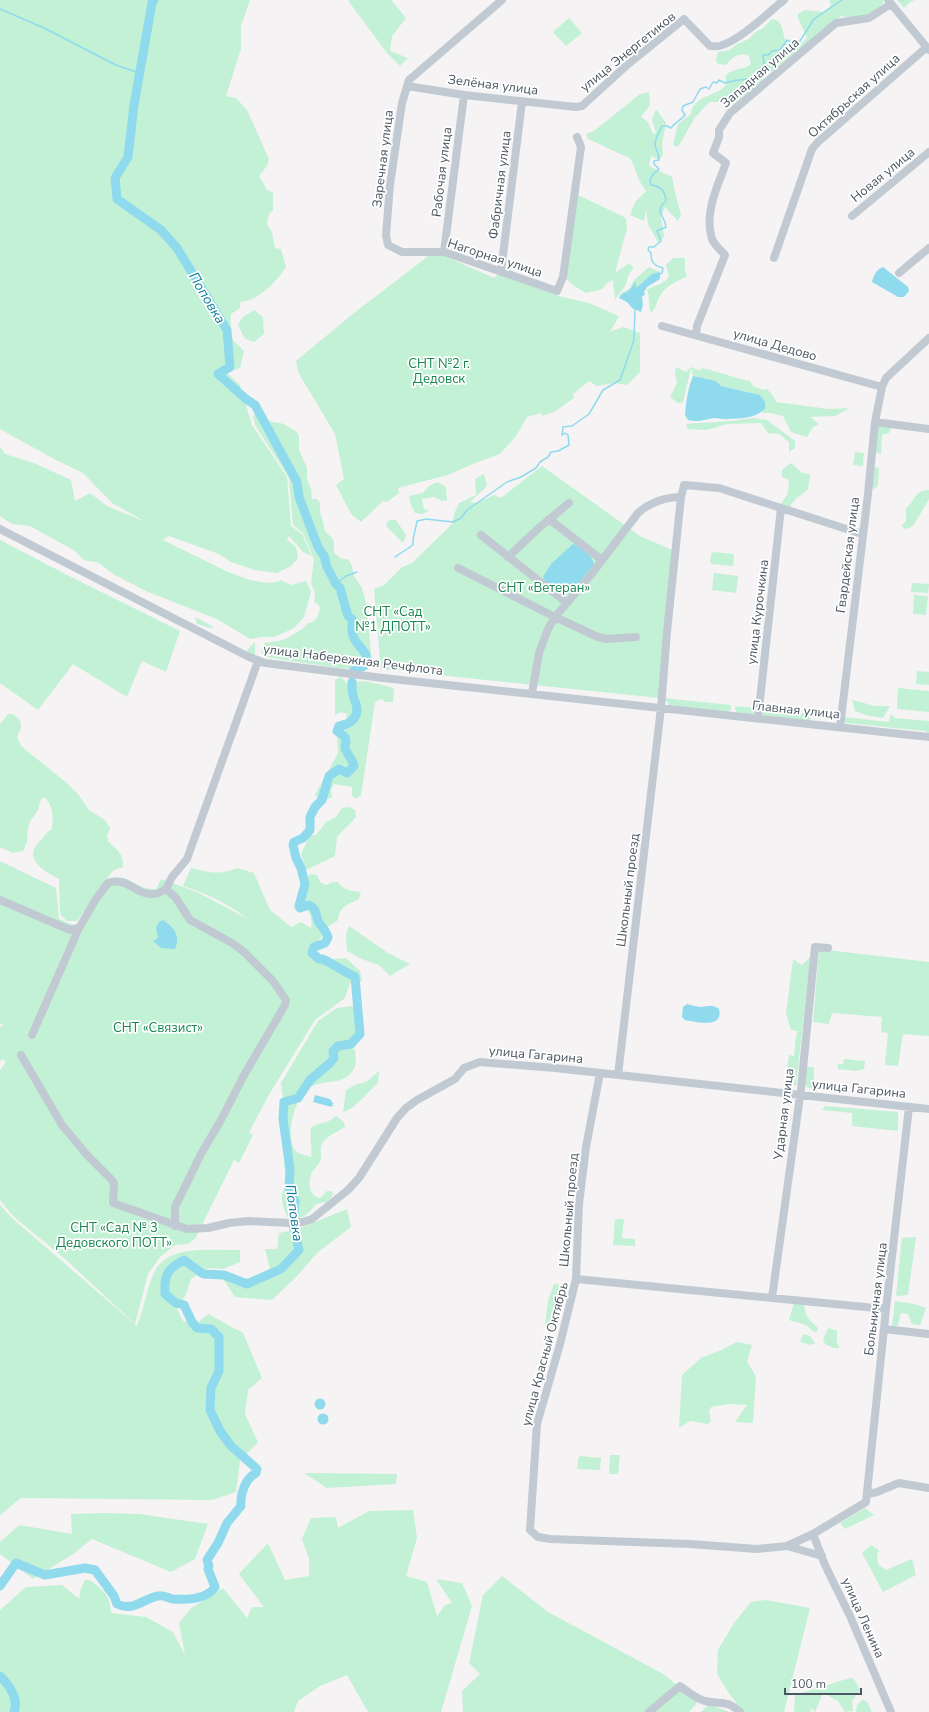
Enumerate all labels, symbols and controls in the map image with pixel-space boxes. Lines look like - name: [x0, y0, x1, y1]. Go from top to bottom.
- street label: улица Энергетиков: [576, 8, 680, 96]
- street label: Западная улица: [717, 34, 803, 112]
- street label: Октябрьская улица: [804, 50, 904, 142]
- street label: Зелёная улица: [447, 71, 539, 99]
- street label: Заречная улица: [368, 109, 398, 209]
- street label: Рабочая улица: [428, 126, 456, 218]
- street label: Фабричная улица: [484, 130, 516, 240]
- street label: Новая улица: [847, 143, 919, 207]
- street label: Нагорная улица: [445, 234, 545, 282]
- water label: Поповка: [184, 269, 230, 327]
- street label: улица Дедово: [731, 324, 819, 366]
- park label: СНТ №2 г. Дедовск: [408, 355, 470, 388]
- street label: Гвардейская улица: [832, 496, 864, 614]
- street label: улица Курочкина: [743, 558, 773, 666]
- park label: СНТ «Ветеран»: [498, 579, 590, 597]
- park label: СНТ «Сад №1 ДПОТТ»: [355, 603, 431, 636]
- street label: улица Набережная Речфлота: [262, 640, 444, 680]
- street label: Главная улица: [751, 696, 841, 724]
- street label: Школьный проезд: [612, 832, 644, 948]
- park label: СНТ «Связист»: [113, 1019, 203, 1037]
- street label: улица Гагарина: [488, 1042, 584, 1068]
- street label: Ударная улица: [769, 1067, 799, 1162]
- street label: улица Гагарина: [811, 1075, 907, 1103]
- street label: Школьный проезд: [555, 1152, 583, 1268]
- water label: Поповка: [281, 1183, 307, 1243]
- park label: СНТ «Сад № 3 Дедовского ПОТТ»: [56, 1219, 172, 1252]
- street label: Больничная улица: [860, 1241, 892, 1357]
- street label: улица Красный Октябрь: [517, 1280, 573, 1428]
- street label: улица Ленина: [837, 1575, 889, 1661]
- scale bar: [785, 1670, 861, 1696]
- text: 100 m: [791, 1676, 826, 1692]

